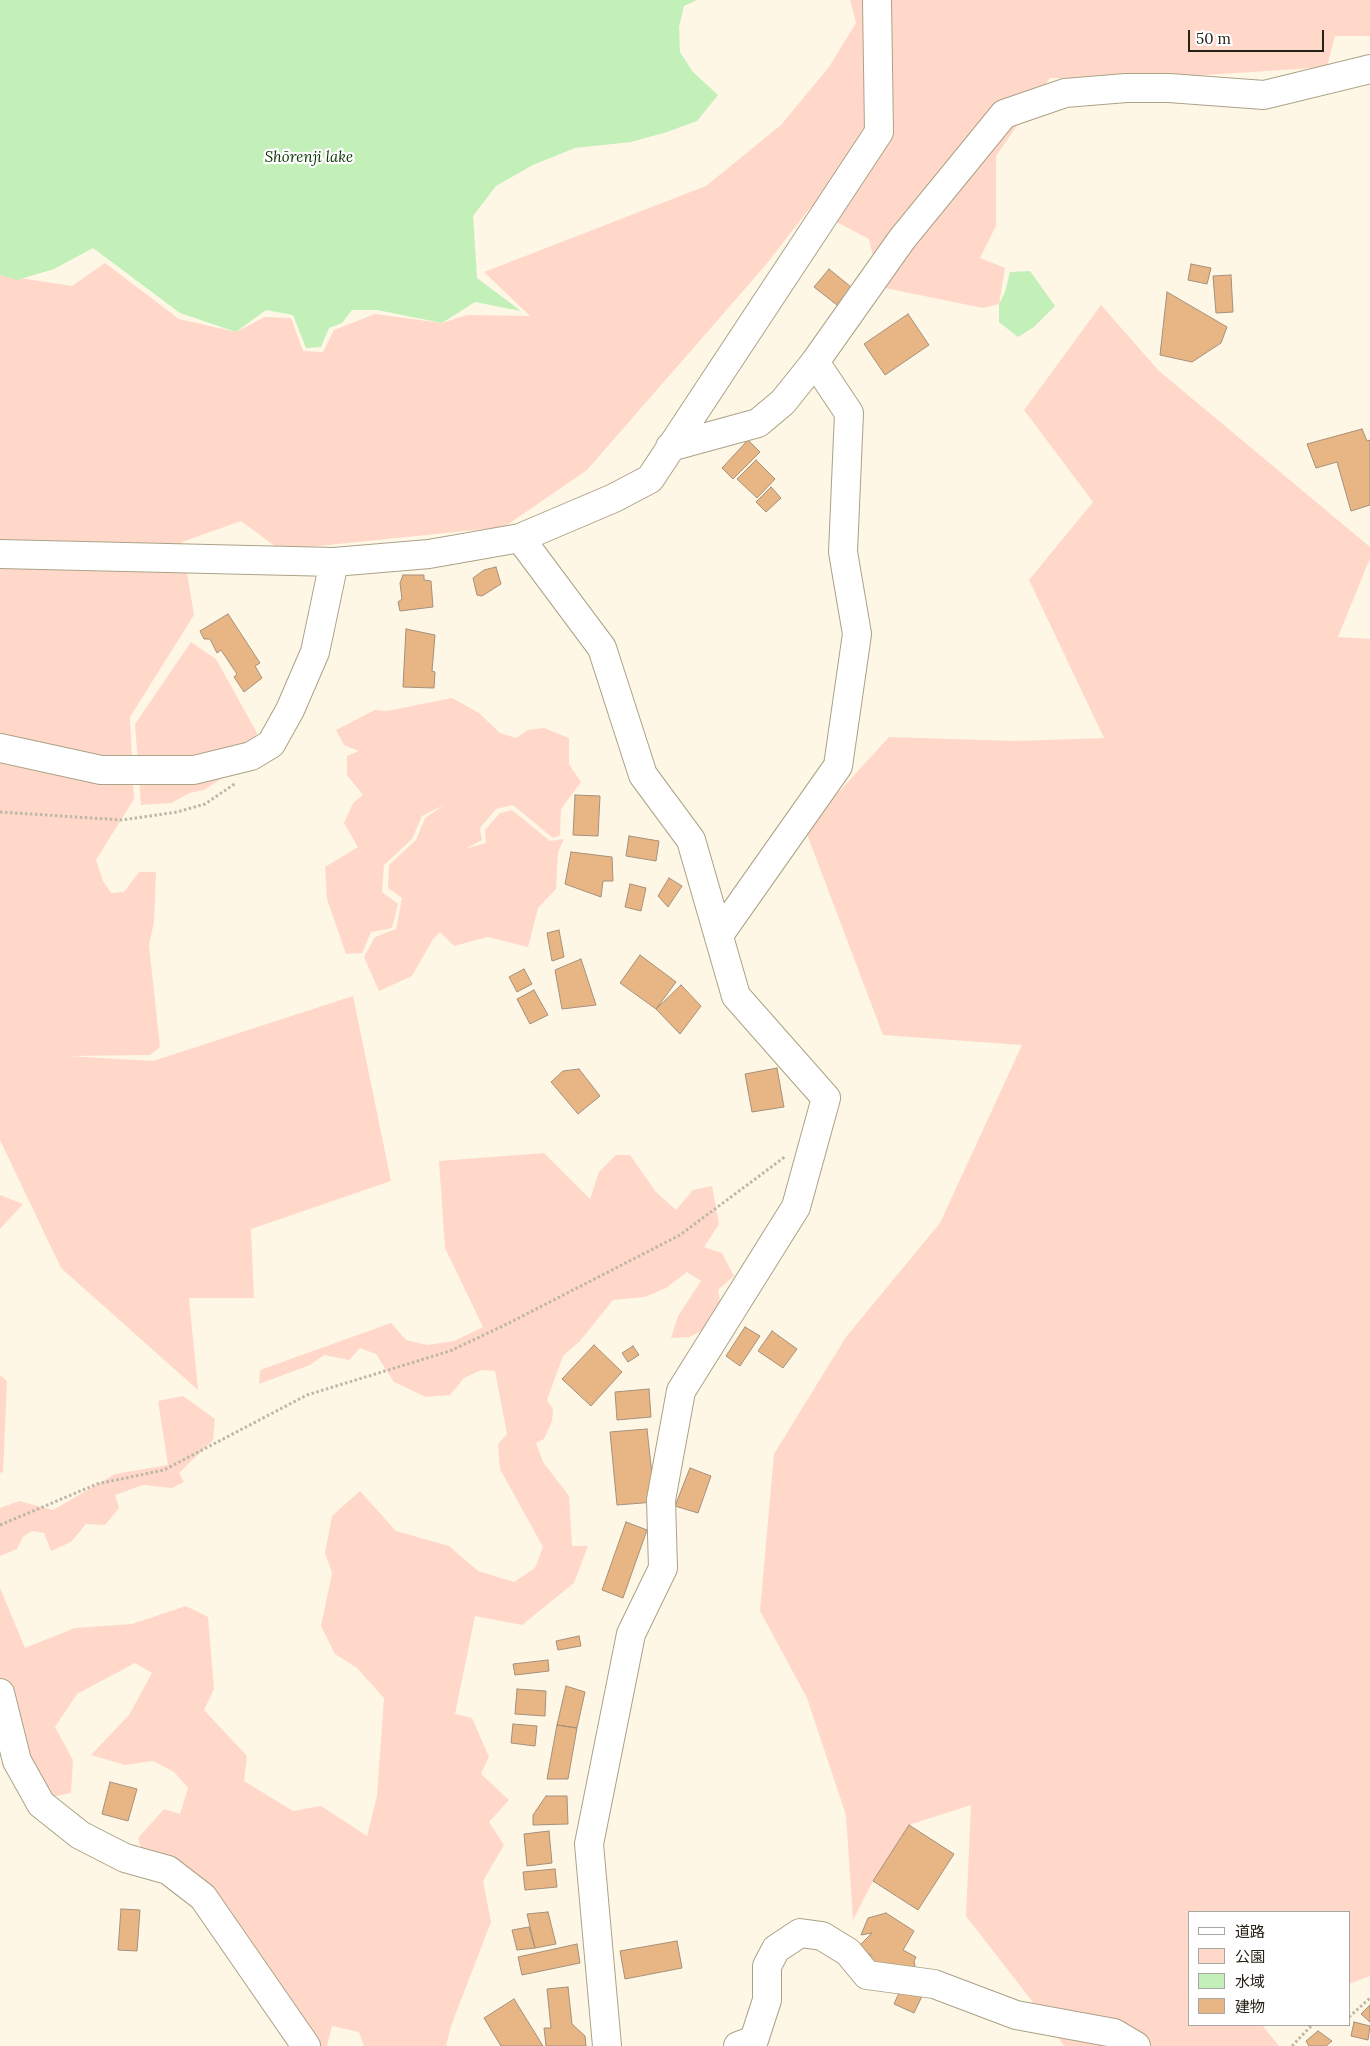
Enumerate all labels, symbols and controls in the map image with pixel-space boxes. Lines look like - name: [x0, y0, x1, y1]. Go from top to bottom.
- scale bar: [1190, 20, 1326, 52]
- text: 50 m: [1196, 29, 1231, 48]
- water label: Shōrenji lake: [265, 149, 353, 167]
- legend: [1188, 1911, 1350, 2026]
- text: 道路: [1235, 1922, 1265, 1941]
- text: 公園: [1235, 1947, 1265, 1966]
- text: 水域: [1235, 1972, 1265, 1991]
- text: 建物: [1235, 1997, 1265, 2016]

